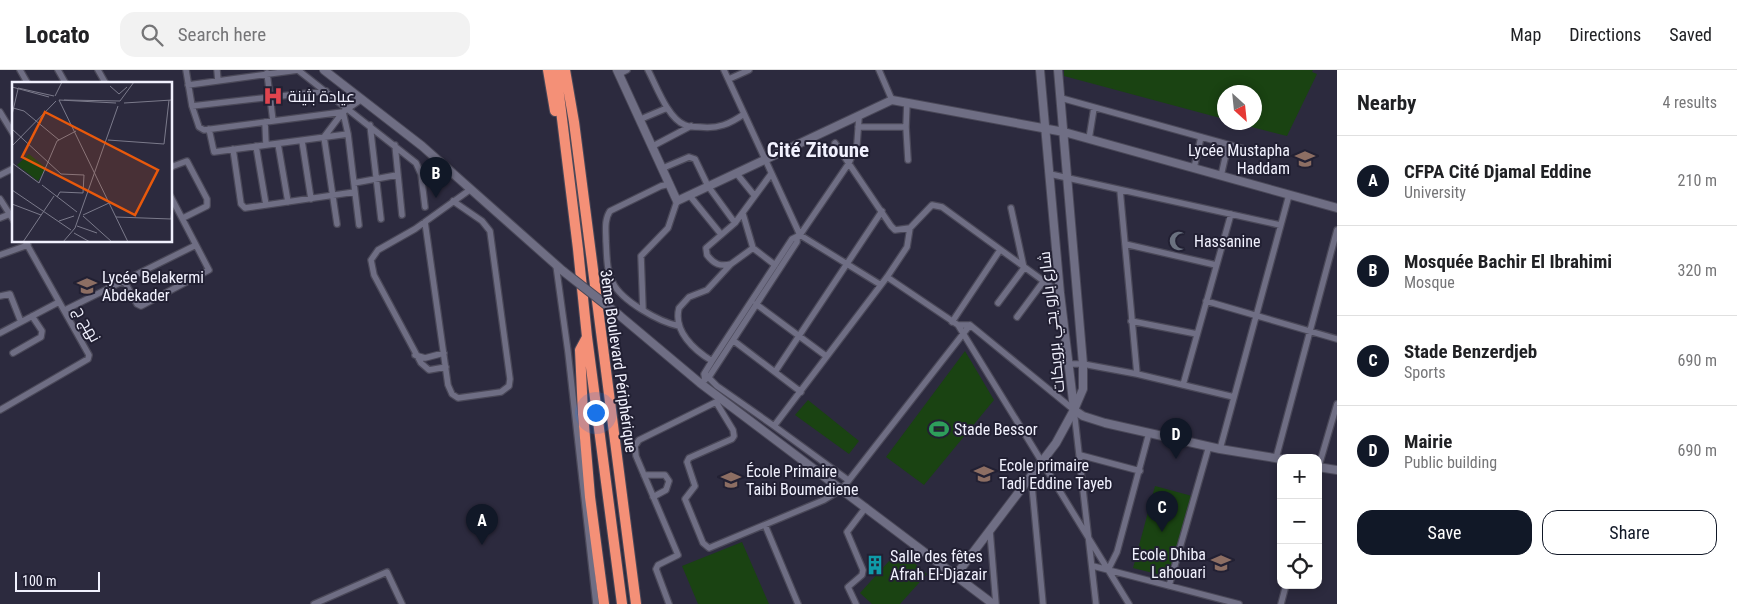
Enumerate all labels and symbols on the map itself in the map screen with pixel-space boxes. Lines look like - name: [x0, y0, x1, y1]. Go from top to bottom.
- inset map: [12, 82, 172, 242]
- hospital icon: عيادة بثينة: [262, 85, 284, 107]
- north arrow: [1217, 85, 1262, 130]
- place label: عيادة بثينة: [288, 87, 355, 106]
- district label: Cité Zitoune: [767, 138, 869, 162]
- place label: Lycée Mustapha Haddam: [1188, 141, 1290, 178]
- school or university icon: Lycée Mustapha Haddam: [1294, 148, 1316, 170]
- pin: B: [420, 157, 452, 198]
- mosque icon: Hassanine: [1168, 230, 1190, 252]
- place label: Hassanine: [1194, 232, 1261, 251]
- street label: شارع بارو يحي برويكات: [1035, 250, 1072, 394]
- place label: Lycée Belakermi Abdekader: [102, 268, 204, 305]
- street label: 3ème Boulevard Périphérique: [596, 268, 641, 454]
- school or university icon: Lycée Belakermi Abdekader: [76, 275, 98, 297]
- street label: نهج ج: [68, 303, 105, 346]
- your location: [583, 400, 609, 426]
- sports icon: Stade Bessor: [928, 418, 950, 440]
- pin: D: [1160, 418, 1192, 459]
- place label: Stade Bessor: [954, 420, 1038, 439]
- place label: Ecole primaire Tadj Eddine Tayeb: [999, 456, 1112, 493]
- place label: École Primaire Taibi Boumediene: [746, 462, 858, 499]
- school or university icon: Ecole primaire Tadj Eddine Tayeb: [973, 463, 995, 485]
- school or university icon: École Primaire Taibi Boumediene: [720, 469, 742, 491]
- pin: C: [1146, 491, 1178, 532]
- pin: A: [466, 504, 498, 545]
- place label: Ecole Dhiba Lahouari: [1132, 545, 1206, 582]
- place label: Salle des fêtes Afrah El-Djazair: [890, 547, 987, 584]
- school or university icon: Ecole Dhiba Lahouari: [1210, 552, 1232, 574]
- building icon: Salle des fêtes Afrah El-Djazair: [864, 554, 886, 576]
- scale bar: [15, 569, 100, 592]

